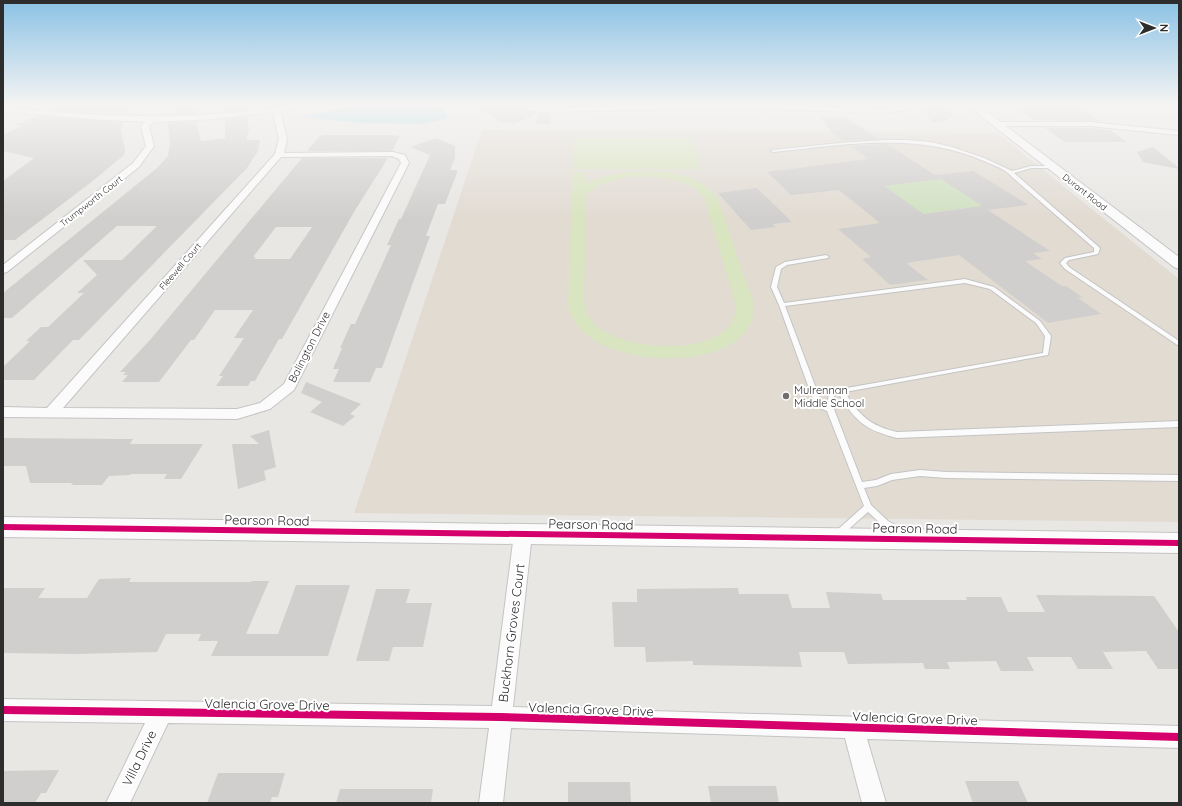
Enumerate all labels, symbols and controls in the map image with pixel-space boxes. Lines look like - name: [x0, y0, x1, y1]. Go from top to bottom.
- north arrow: [1134, 8, 1174, 48]
- text: N: [1157, 24, 1171, 32]
- street label: Durant Road: [1061, 171, 1109, 213]
- street label: Trumpworth Court: [58, 173, 124, 229]
- street label: Fleewell Court: [157, 240, 203, 292]
- street label: Balington Drive: [285, 309, 333, 385]
- place label: Mulrennan Middle School: [794, 383, 864, 410]
- marker: Mulrennan Middle School: [781, 391, 791, 401]
- street label: Pearson Road: [224, 511, 310, 529]
- street label: Pearson Road: [548, 515, 634, 533]
- street label: Pearson Road: [872, 519, 958, 537]
- street label: Buckhorn Groves Court: [495, 563, 527, 703]
- street label: Valencia Grove Drive: [204, 695, 330, 713]
- street label: Valencia Grove Drive: [528, 699, 654, 719]
- street label: Valencia Grove Drive: [852, 708, 978, 728]
- street label: Villa Drive: [119, 727, 159, 789]

